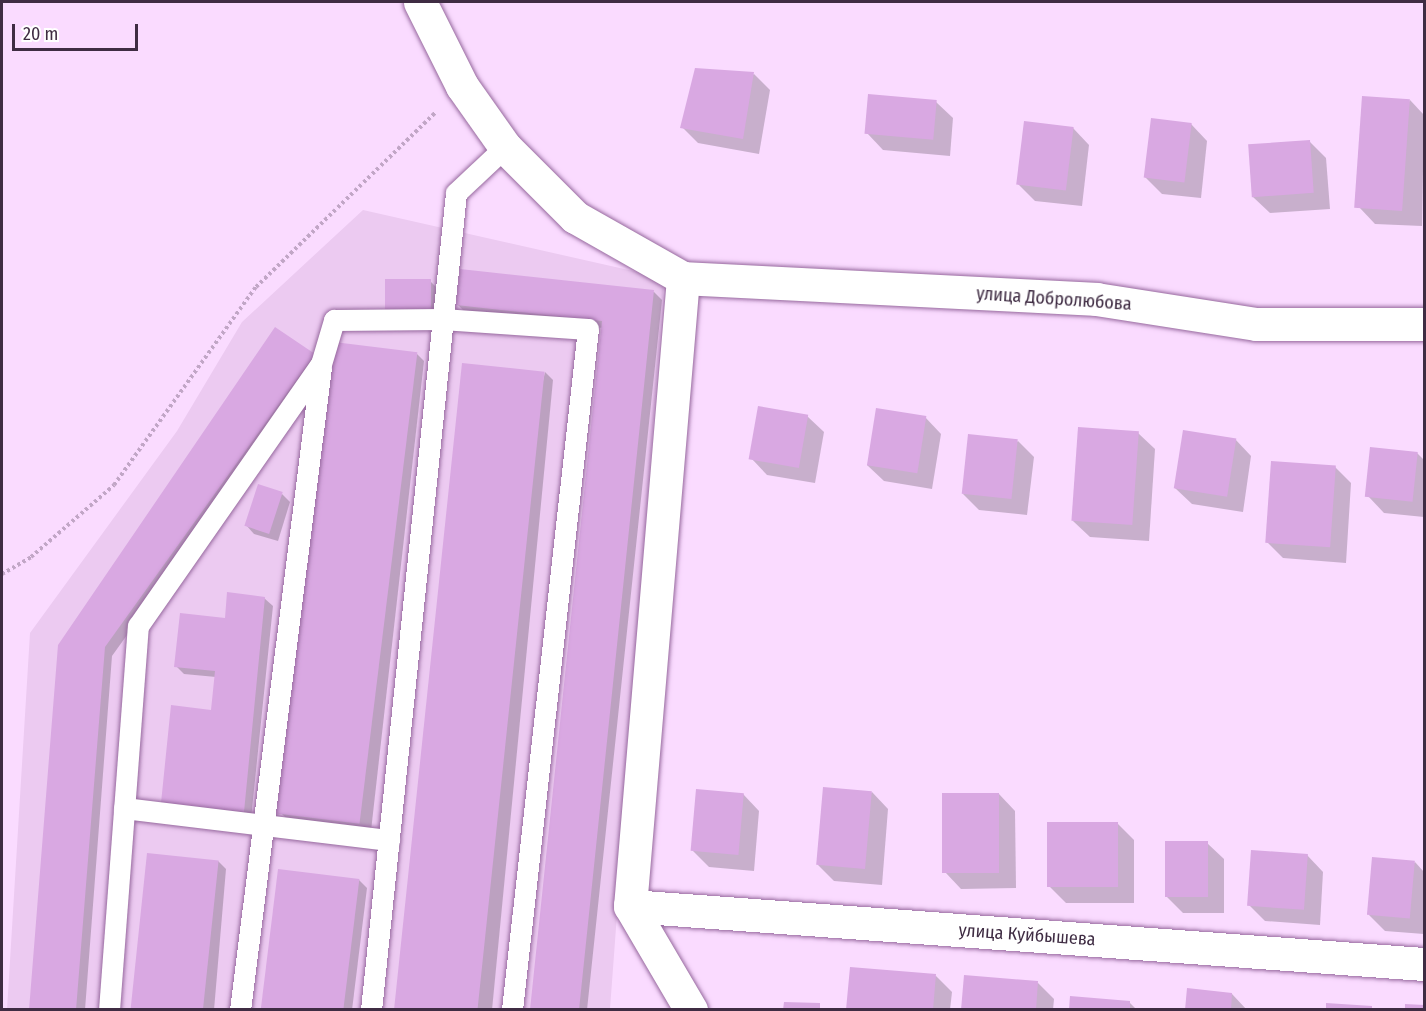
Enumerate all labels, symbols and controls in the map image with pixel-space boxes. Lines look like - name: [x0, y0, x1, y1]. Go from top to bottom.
- scale bar: [15, 12, 141, 50]
- text: 20 m: [23, 23, 58, 45]
- street label: улица Добролюбова: [976, 283, 1132, 315]
- street label: улица Куйбышева: [958, 919, 1096, 951]

